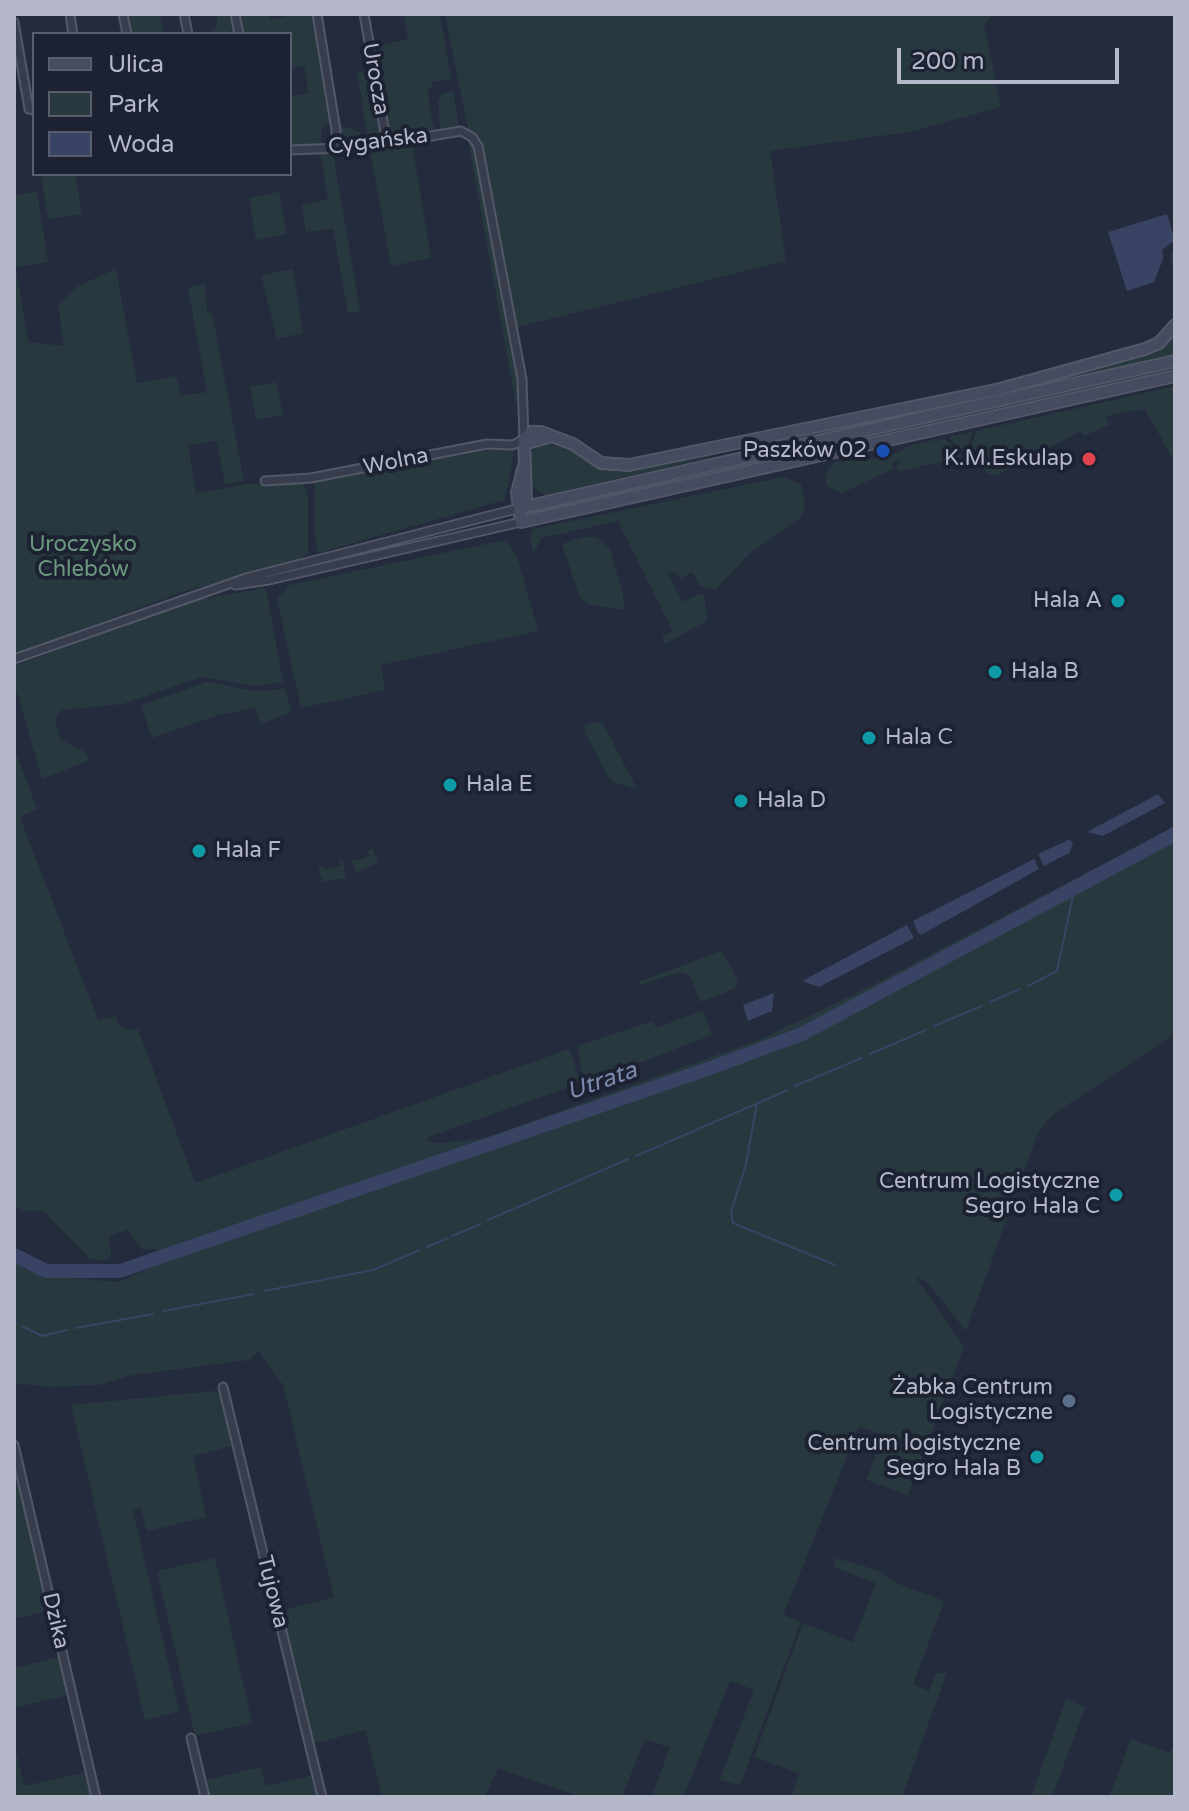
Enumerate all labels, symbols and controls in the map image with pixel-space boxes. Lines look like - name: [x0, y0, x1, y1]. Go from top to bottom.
- legend: [32, 32, 292, 176]
- scale bar: [901, 32, 1123, 82]
- street label: Urocza: [356, 41, 394, 117]
- text: 200 m: [911, 47, 985, 76]
- text: Ulica: [108, 50, 164, 79]
- text: Park: [108, 90, 159, 119]
- street label: Cygańska: [327, 123, 429, 161]
- text: Woda: [108, 130, 174, 159]
- place label: Paszków 02: [743, 438, 867, 464]
- marker: Paszków 02: [874, 442, 892, 460]
- street label: Wolna: [361, 443, 431, 481]
- place label: K.M.Eskulap: [944, 446, 1073, 472]
- marker: K.M.Eskulap: [1080, 450, 1098, 468]
- park label: Uroczysko Chlebów: [29, 532, 137, 584]
- place label: Hala A: [1033, 588, 1102, 614]
- marker: Hala A: [1109, 592, 1127, 610]
- place label: Hala B: [1011, 659, 1079, 685]
- marker: Hala B: [986, 663, 1004, 681]
- place label: Hala C: [885, 725, 953, 751]
- marker: Hala C: [860, 729, 878, 747]
- place label: Hala E: [466, 772, 533, 798]
- marker: Hala E: [441, 776, 459, 794]
- place label: Hala D: [757, 788, 826, 814]
- marker: Hala D: [732, 792, 750, 810]
- place label: Hala F: [215, 838, 281, 864]
- marker: Hala F: [190, 842, 208, 860]
- water label: Utrata: [563, 1057, 641, 1107]
- place label: Centrum Logistyczne Segro Hala C: [879, 1169, 1100, 1220]
- marker: Centrum Logistyczne Segro Hala C: [1107, 1186, 1125, 1204]
- place label: Żabka Centrum Logistyczne: [892, 1375, 1053, 1426]
- marker: Żabka Centrum Logistyczne: [1060, 1392, 1078, 1410]
- place label: Centrum logistyczne Segro Hala B: [807, 1431, 1021, 1482]
- marker: Centrum logistyczne Segro Hala B: [1028, 1448, 1046, 1466]
- street label: Tujowa: [250, 1553, 294, 1631]
- street label: Dzika: [36, 1590, 74, 1652]

